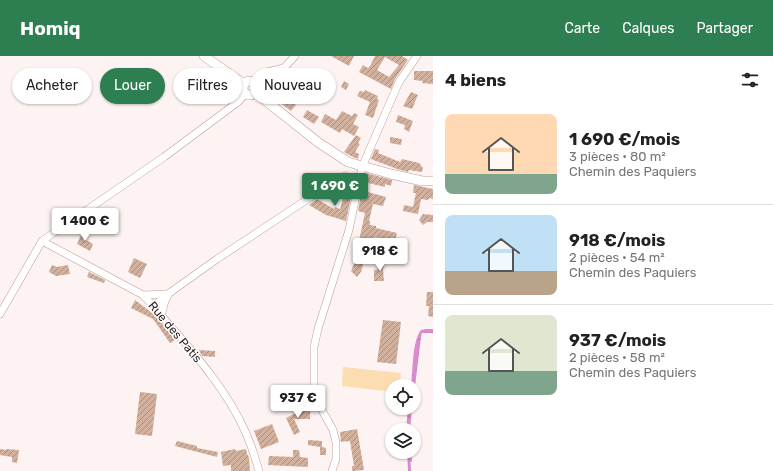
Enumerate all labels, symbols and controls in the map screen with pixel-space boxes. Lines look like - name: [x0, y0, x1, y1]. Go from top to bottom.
- text: Homiq: [20, 17, 81, 40]
- text: Carte: [564, 20, 600, 37]
- text: Calques: [622, 20, 674, 37]
- text: Partager: [696, 20, 753, 37]
- chip: Acheter: [12, 68, 92, 104]
- chip: Louer: [100, 68, 165, 104]
- chip: Filtres: [173, 68, 242, 104]
- chip: Nouveau: [250, 68, 336, 104]
- icon: filters: [739, 69, 761, 91]
- text: 4 biens: [445, 70, 506, 90]
- text: 1 690 €/mois: [569, 129, 680, 149]
- icon: home: [477, 130, 525, 178]
- text: 3 pièces · 80 m²: [569, 149, 666, 164]
- text: Chemin des Paquiers: [569, 164, 696, 179]
- pin: 1 690 €: [298, 173, 372, 207]
- text: 1 690 €: [311, 178, 359, 193]
- pin: 1 400 €: [48, 208, 122, 242]
- text: 1 400 €: [61, 213, 109, 228]
- text: 918 €/mois: [569, 230, 665, 250]
- icon: home: [477, 231, 525, 279]
- pin: 918 €: [352, 238, 408, 272]
- text: 918 €: [362, 243, 398, 258]
- text: 2 pièces · 54 m²: [569, 250, 665, 265]
- text: Chemin des Paquiers: [569, 265, 696, 280]
- street label: Rue des Patis: [145, 299, 205, 365]
- text: 937 €/mois: [569, 330, 666, 350]
- icon: home: [477, 331, 525, 379]
- text: 2 pièces · 58 m²: [569, 350, 665, 365]
- text: Chemin des Paquiers: [569, 365, 696, 380]
- map controls: [385, 379, 421, 459]
- button: locate: [385, 379, 421, 415]
- pin: 937 €: [270, 385, 326, 419]
- text: 937 €: [279, 390, 317, 405]
- button: layers: [385, 423, 421, 459]

